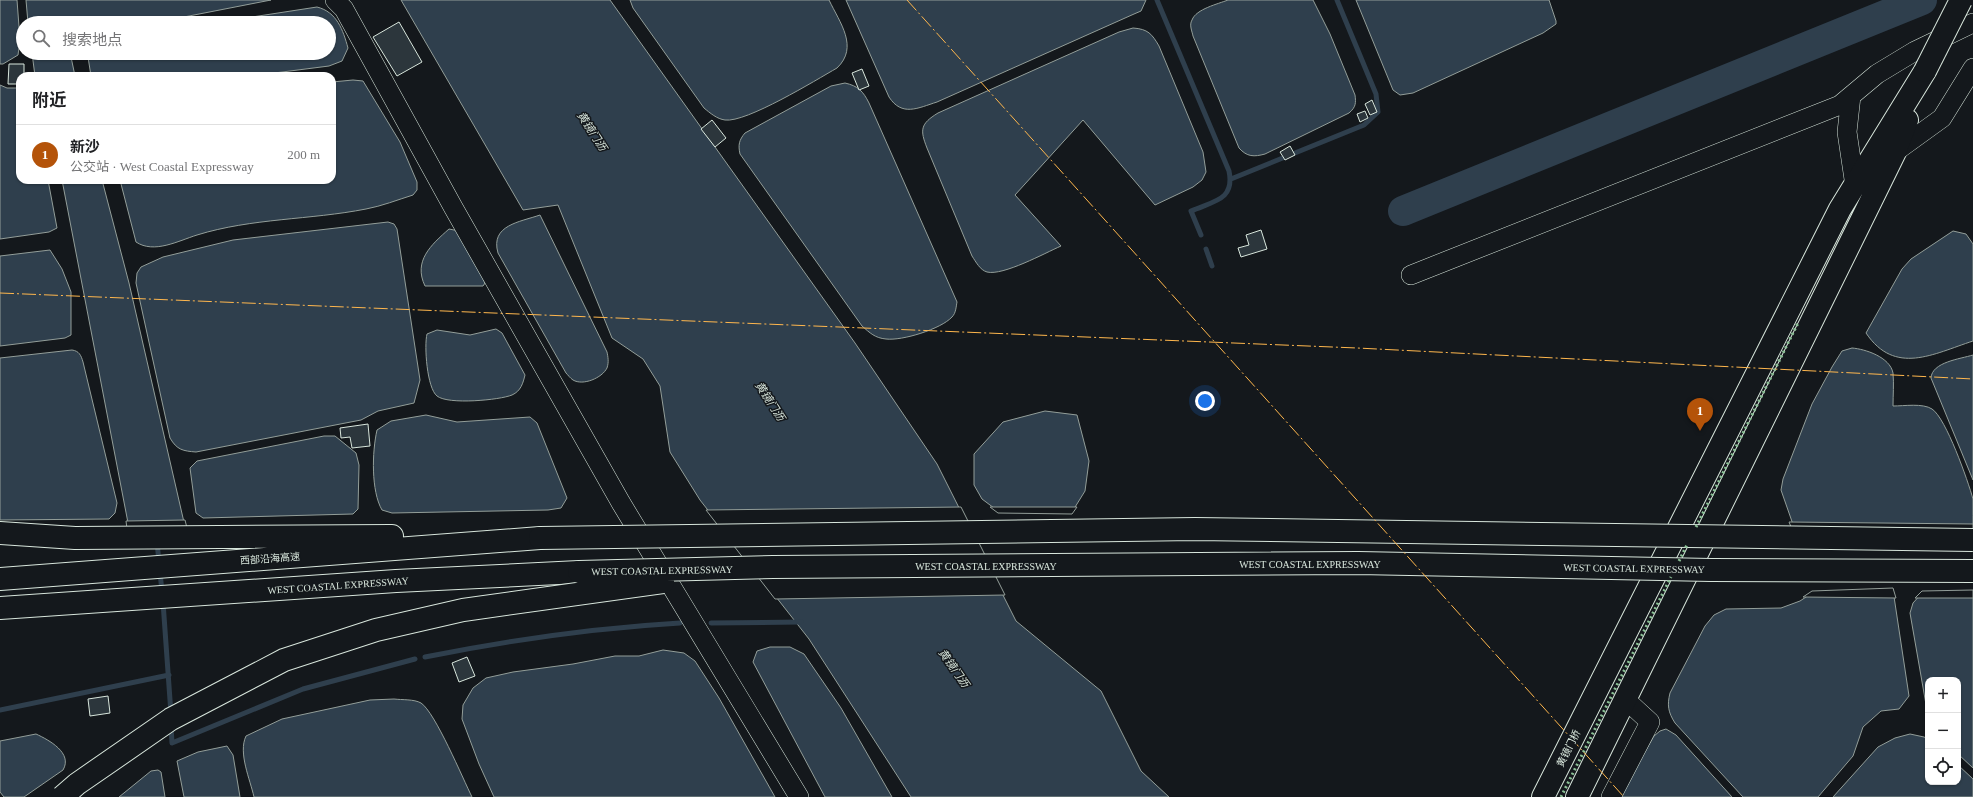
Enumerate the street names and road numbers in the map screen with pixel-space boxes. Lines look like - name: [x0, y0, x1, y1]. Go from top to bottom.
- street label: 西部沿海高速: [240, 551, 300, 566]
- street label: WEST COASTAL EXPRESSWAY: [1239, 559, 1381, 570]
- street label: WEST COASTAL EXPRESSWAY: [915, 561, 1057, 572]
- street label: WEST COASTAL EXPRESSWAY: [1563, 562, 1705, 575]
- street label: WEST COASTAL EXPRESSWAY: [591, 564, 733, 577]
- street label: WEST COASTAL EXPRESSWAY: [267, 575, 409, 596]
- street label: 黄镜门桥: [1554, 728, 1582, 769]

